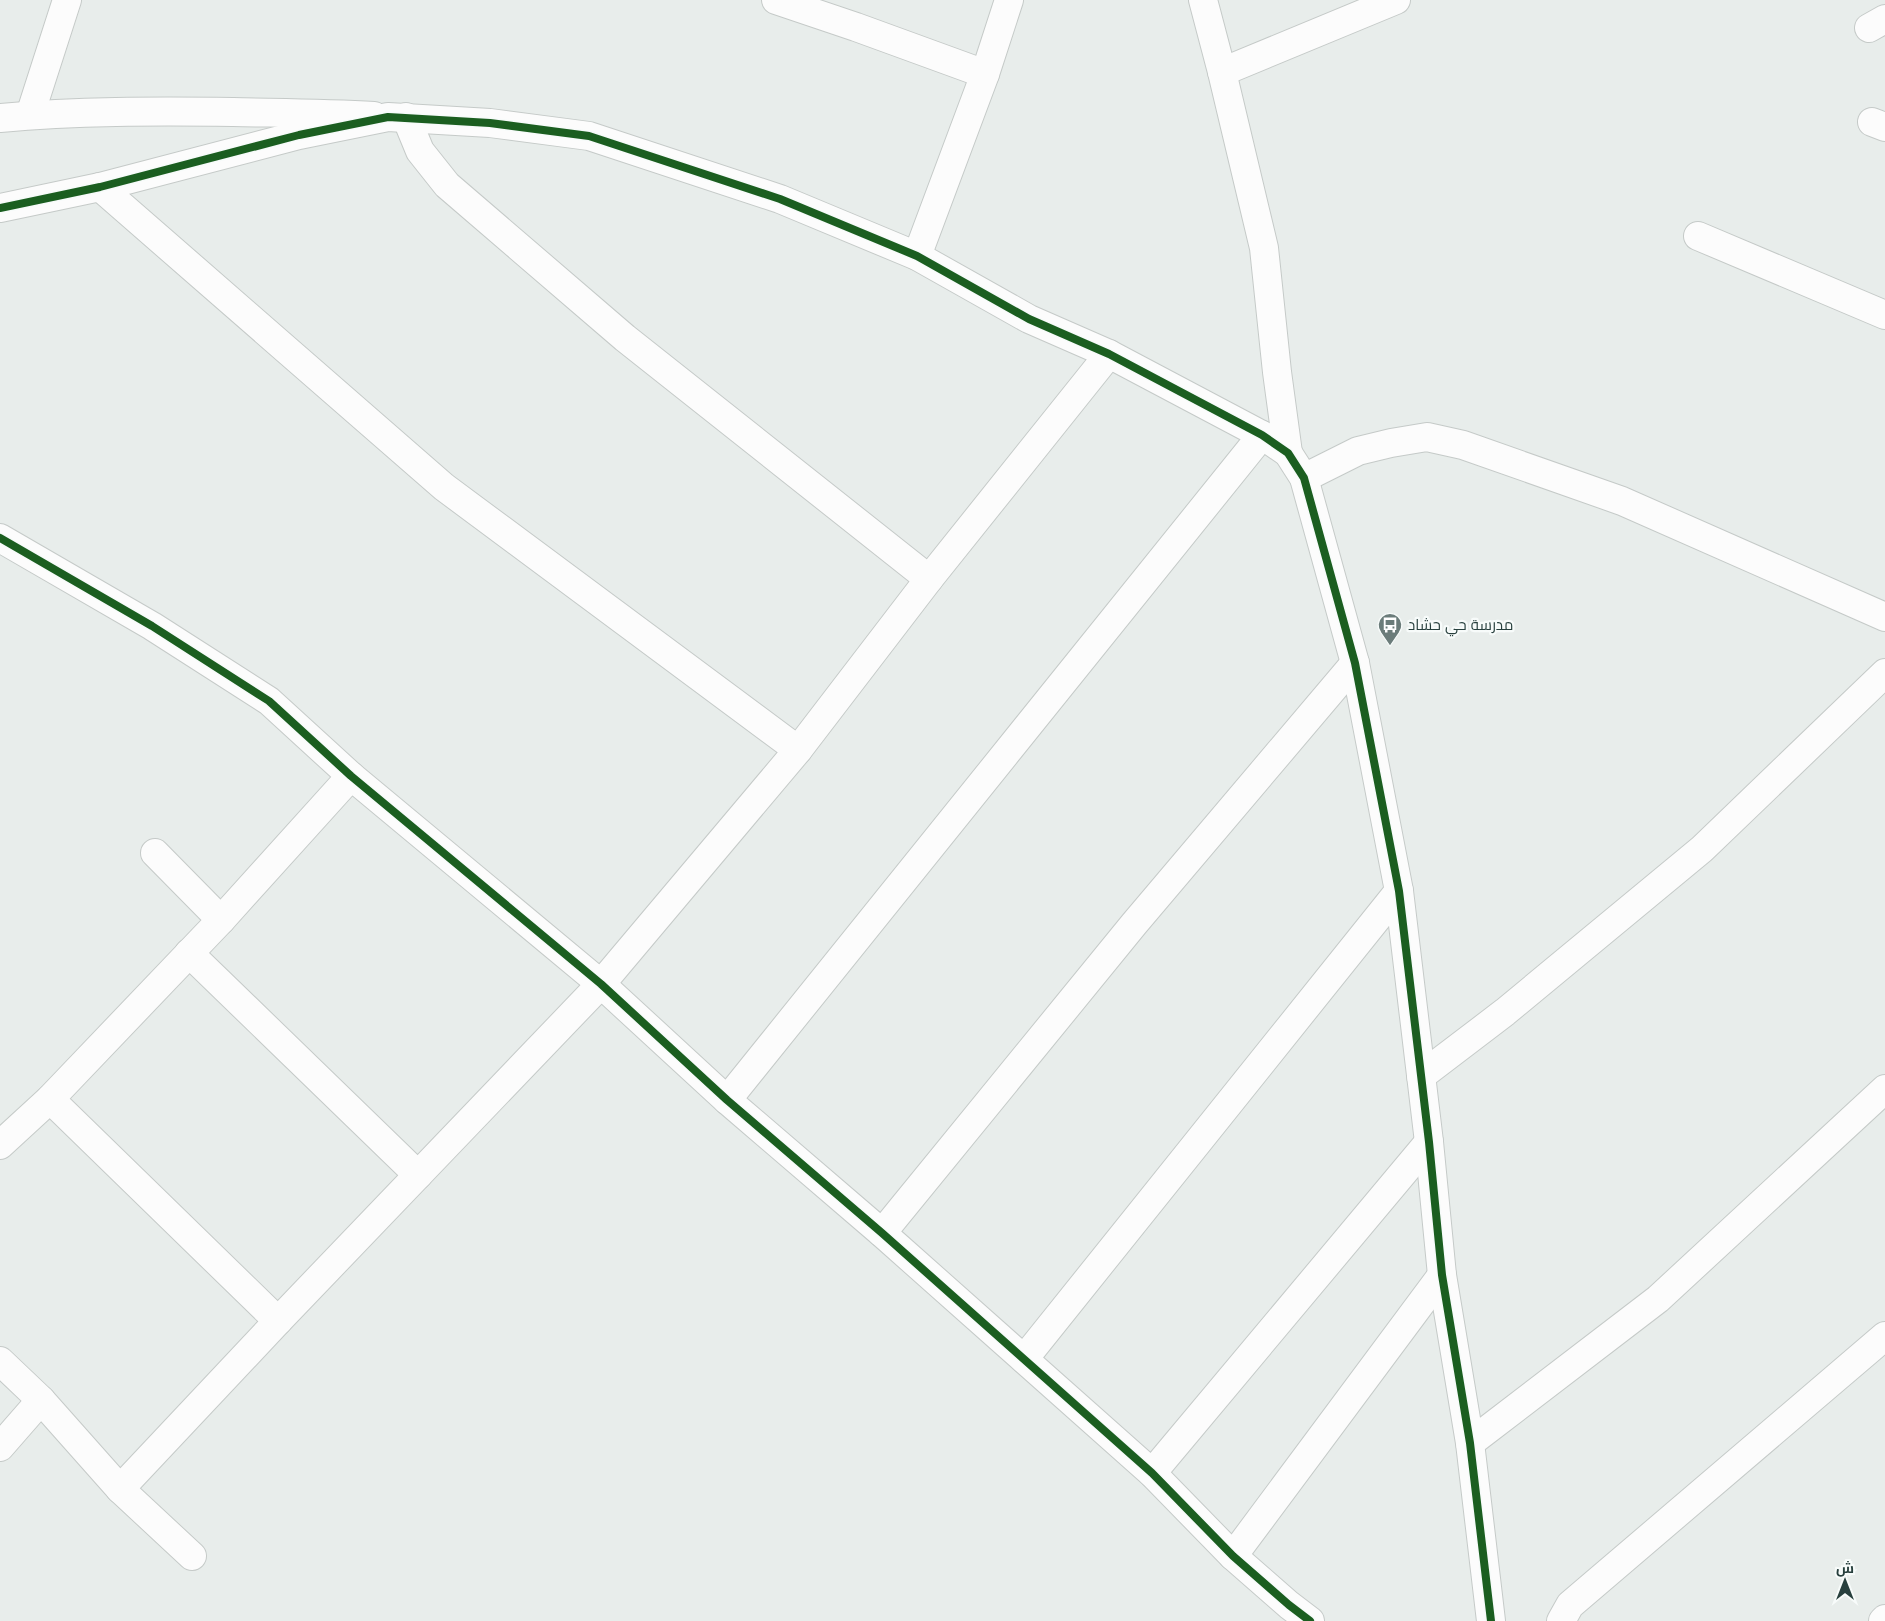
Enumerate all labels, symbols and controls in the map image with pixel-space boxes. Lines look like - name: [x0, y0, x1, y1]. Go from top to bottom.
- bus stop icon: مدرسة حي حشاد: [1377, 612, 1403, 646]
- place label: مدرسة حي حشاد: [1408, 616, 1514, 637]
- north arrow: [1820, 1556, 1870, 1606]
- text: ش: [1836, 1560, 1854, 1577]

